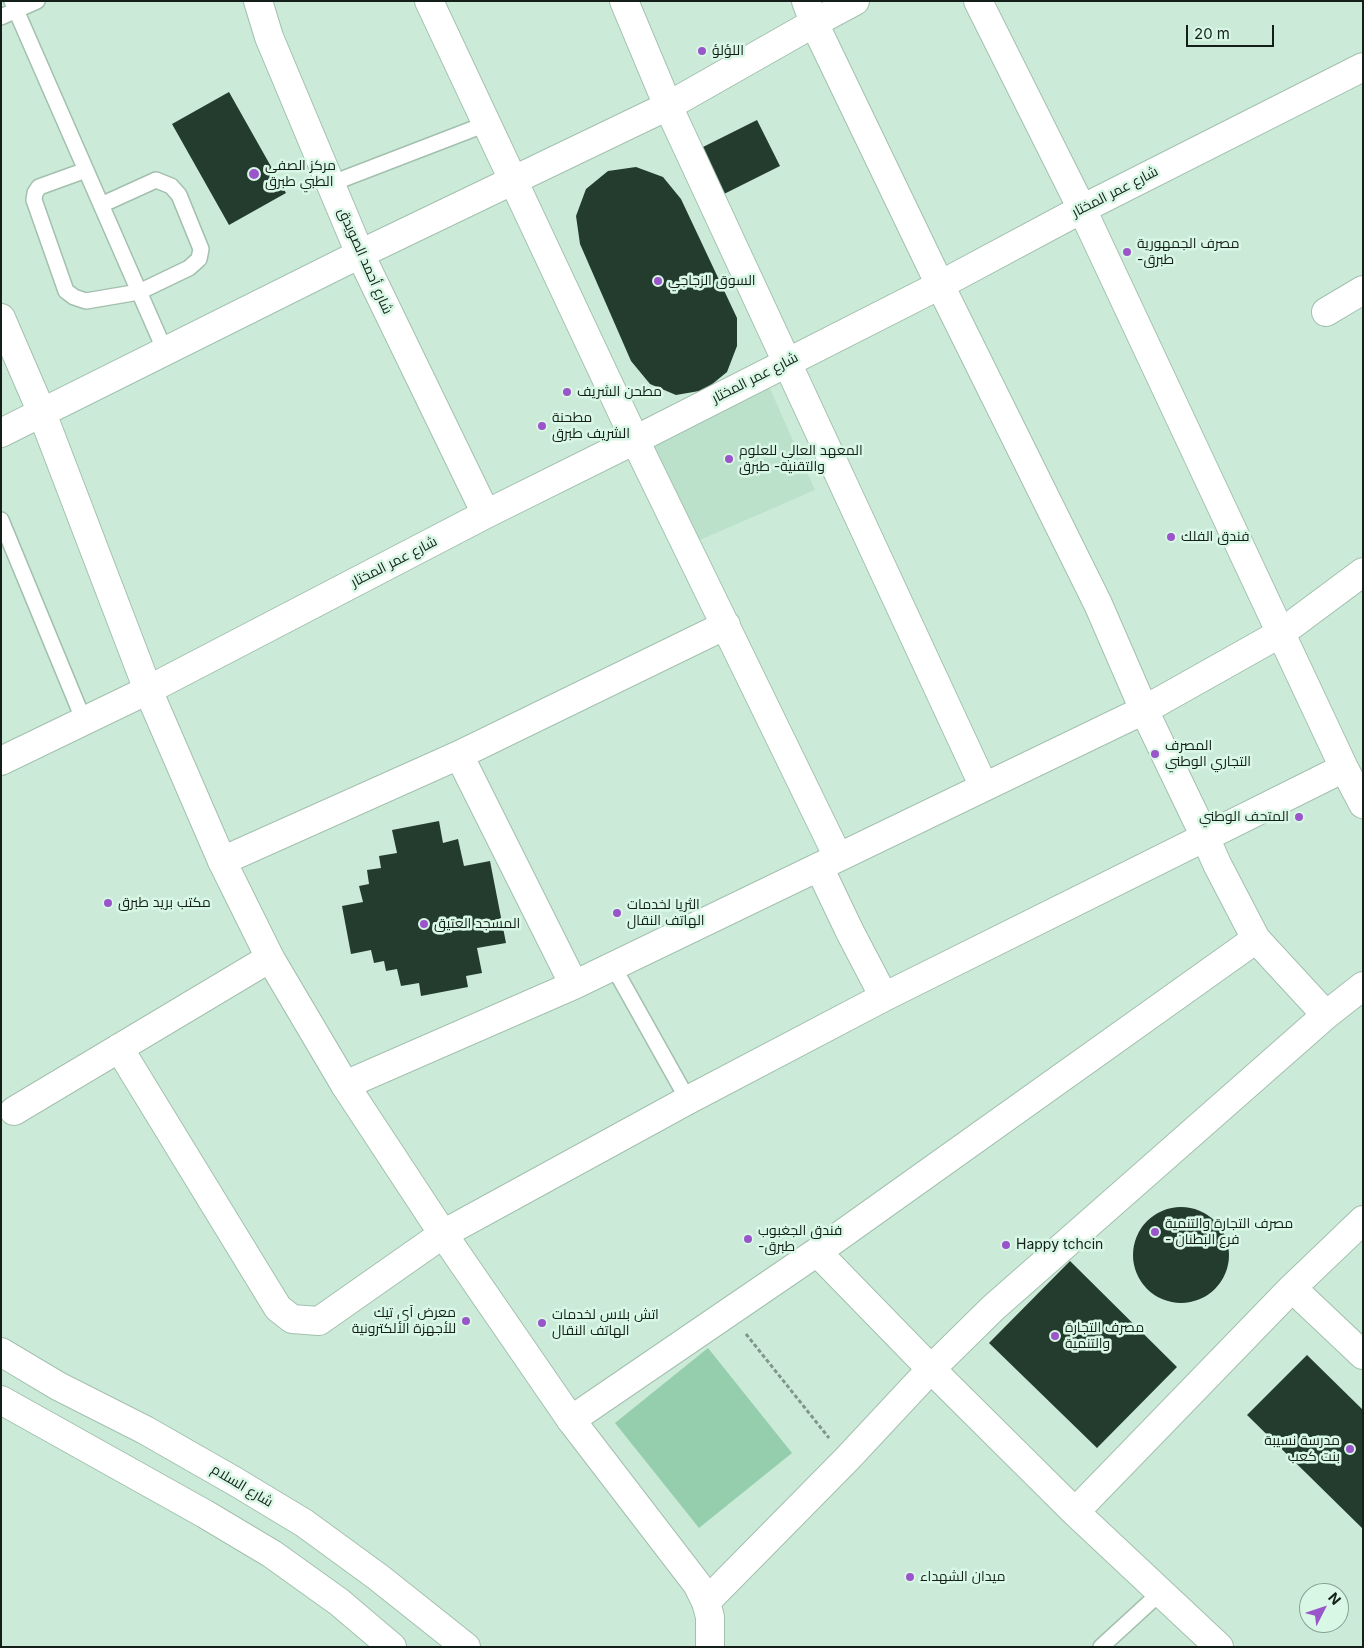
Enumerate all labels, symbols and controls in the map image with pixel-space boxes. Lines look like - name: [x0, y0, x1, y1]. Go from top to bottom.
- scale bar: [1189, 15, 1276, 47]
- text: 20 m: [1194, 24, 1230, 43]
- place label: اللؤلؤ: [712, 43, 744, 59]
- marker: اللؤلؤ: [696, 45, 708, 57]
- place label: مركز الصفى الطبي طبرق: [265, 158, 336, 190]
- street label: شارع عمر المختار: [1069, 163, 1161, 221]
- marker: مركز الصفى الطبي طبرق: [247, 167, 261, 181]
- street label: شارع أحمد الصويدق: [334, 205, 396, 317]
- place label: مصرف الجمهورية -طبرق: [1137, 236, 1240, 268]
- marker: مصرف الجمهورية -طبرق: [1121, 246, 1133, 258]
- place label: السوق الزجاجي: [668, 273, 756, 289]
- marker: السوق الزجاجي: [652, 275, 664, 287]
- street label: شارع عمر المختار: [709, 349, 801, 407]
- place label: مطحن الشريف: [577, 384, 662, 400]
- marker: مطحن الشريف: [561, 386, 573, 398]
- place label: مطحنة الشريف طبرق: [552, 410, 630, 442]
- marker: مطحنة الشريف طبرق: [536, 420, 548, 432]
- place label: المعهد العالي للعلوم والتقنية- طبرق: [739, 443, 863, 476]
- marker: المعهد العالي للعلوم والتقنية- طبرق: [723, 453, 735, 465]
- place label: فندق الفلك: [1181, 529, 1249, 545]
- marker: فندق الفلك: [1165, 531, 1177, 543]
- street label: شارع عمر المختار: [348, 533, 440, 591]
- place label: المصرف التجاري الوطني: [1165, 738, 1251, 770]
- marker: المصرف التجاري الوطني: [1149, 748, 1161, 760]
- place label: المتحف الوطني: [1199, 809, 1289, 825]
- marker: المتحف الوطني: [1293, 811, 1305, 823]
- place label: مكتب بريد طبرق: [118, 895, 211, 911]
- marker: مكتب بريد طبرق: [102, 897, 114, 909]
- place label: الثريا لخدمات الهاتف النقال: [627, 897, 705, 930]
- marker: الثريا لخدمات الهاتف النقال: [611, 907, 623, 919]
- place label: المسجد العتيق: [434, 916, 520, 932]
- marker: المسجد العتيق: [418, 918, 430, 930]
- place label: مصرف التجارة والتنمية - فرع البطنان: [1165, 1216, 1293, 1248]
- place label: فندق الجغبوب -طبرق: [758, 1223, 842, 1256]
- marker: مصرف التجارة والتنمية - فرع البطنان: [1149, 1226, 1161, 1238]
- marker: فندق الجغبوب -طبرق: [742, 1233, 754, 1245]
- place label: Happy tchcin: [1016, 1237, 1103, 1253]
- marker: Happy tchcin: [1000, 1239, 1012, 1251]
- place label: معرض آي تيك للأجهزة الألكترونية: [352, 1305, 456, 1338]
- place label: اتش بلاس لخدمات الهاتف النقال: [552, 1307, 659, 1340]
- marker: معرض آي تيك للأجهزة الألكترونية: [460, 1315, 472, 1327]
- marker: اتش بلاس لخدمات الهاتف النقال: [536, 1317, 548, 1329]
- place label: مصرف التجارة والتنمية: [1065, 1320, 1144, 1352]
- marker: مصرف التجارة والتنمية: [1049, 1330, 1061, 1342]
- place label: مدرسة نسيبة بنت كعب: [1264, 1433, 1340, 1465]
- marker: مدرسة نسيبة بنت كعب: [1344, 1443, 1356, 1455]
- street label: شارع السلام: [208, 1461, 276, 1511]
- place label: ميدان الشهداء: [920, 1569, 1005, 1585]
- marker: ميدان الشهداء: [904, 1571, 916, 1583]
- north arrow: [1299, 1583, 1349, 1633]
- text: N: [1325, 1589, 1345, 1608]

